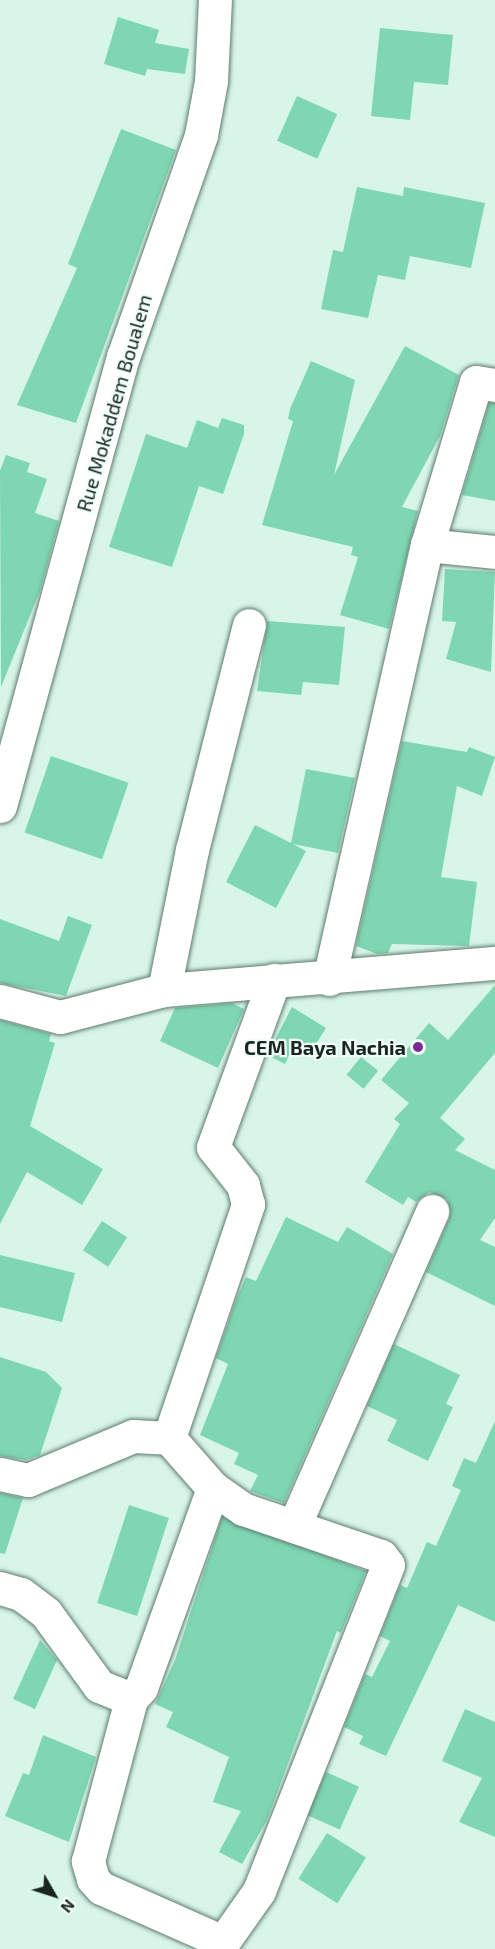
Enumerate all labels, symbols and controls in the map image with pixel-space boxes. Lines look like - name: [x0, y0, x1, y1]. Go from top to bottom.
- street label: Rue Mokaddem Boualem: [71, 292, 157, 514]
- place label: CEM Baya Nachia: [244, 1035, 406, 1059]
- marker: CEM Baya Nachia: [411, 1040, 425, 1054]
- north arrow: [24, 1865, 84, 1925]
- text: N: [57, 1896, 79, 1917]

